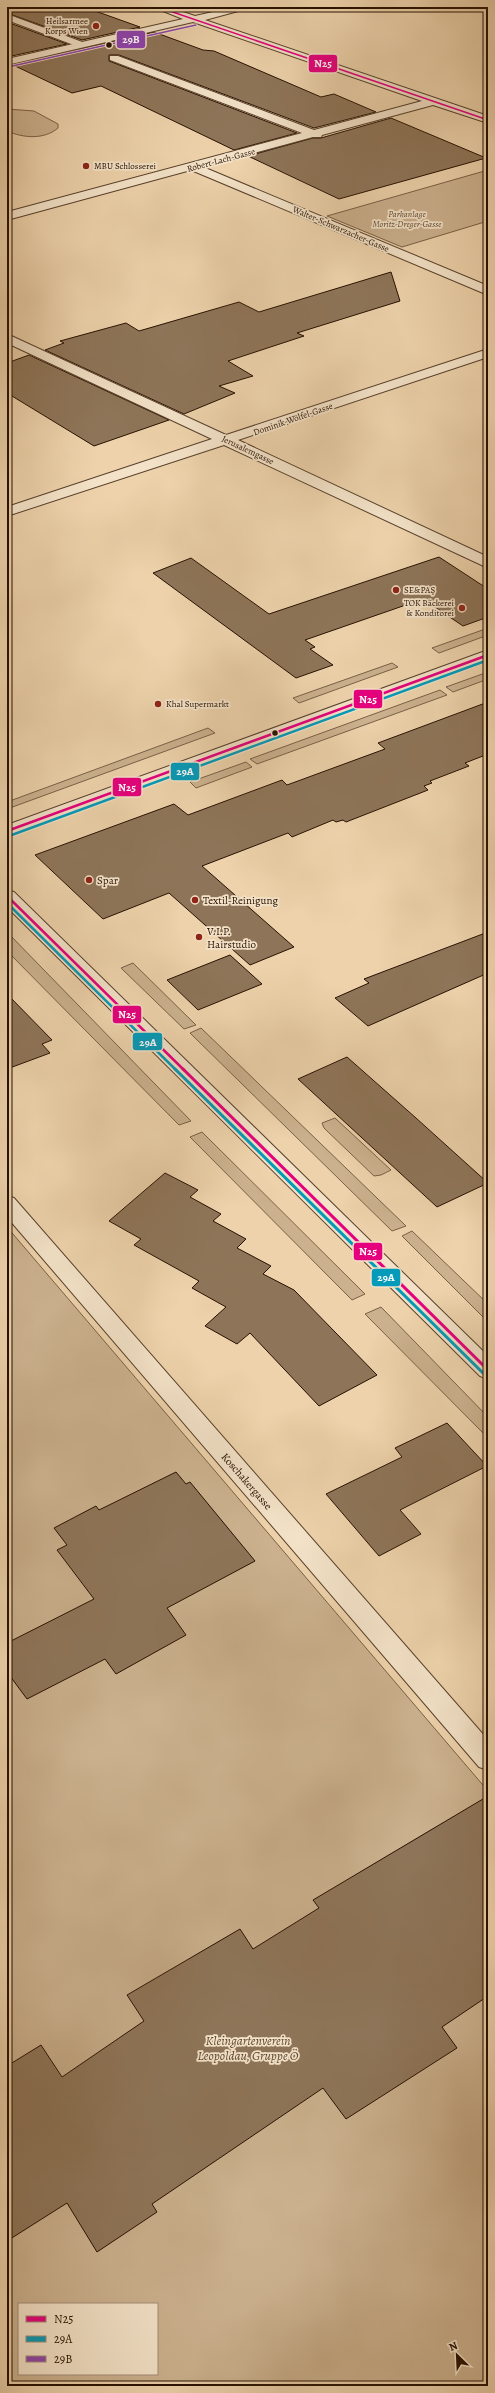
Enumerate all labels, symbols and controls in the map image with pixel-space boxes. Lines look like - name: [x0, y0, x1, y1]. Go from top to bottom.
- place label: Heilsarmee Korps Wien: [45, 15, 88, 37]
- marker: Heilsarmee Korps Wien: [91, 21, 101, 31]
- line badge: 29B: [116, 30, 146, 49]
- text: 29B: [122, 32, 140, 47]
- unlabelled marker: [104, 40, 114, 50]
- line badge: N25: [308, 54, 338, 73]
- text: N25: [314, 56, 332, 71]
- street label: Robert-Lach-Gasse: [186, 145, 256, 175]
- place label: MBU Schlosserei: [94, 160, 156, 172]
- marker: MBU Schlosserei: [81, 161, 91, 171]
- street label: Walter-Schwarzacher-Gasse: [290, 203, 391, 255]
- park label: Parkanlage Moritz-Dreger-Gasse: [372, 208, 442, 230]
- street label: Dominik-Wölfel-Gasse: [252, 400, 334, 438]
- street label: Jerusalemgasse: [220, 433, 276, 467]
- place label: SE&PAŞ: [404, 584, 435, 596]
- marker: SE&PAŞ: [391, 585, 401, 595]
- place label: TOK Bäckerei & Konditorei: [404, 597, 454, 619]
- marker: TOK Bäckerei & Konditorei: [457, 603, 467, 613]
- line badge: N25: [353, 689, 383, 709]
- text: N25: [359, 692, 377, 707]
- place label: Khal Supermarkt: [166, 698, 229, 710]
- marker: Khal Supermarkt: [153, 699, 163, 709]
- unlabelled marker: [270, 728, 280, 738]
- line badge: 29A: [170, 762, 200, 781]
- text: 29A: [176, 764, 194, 779]
- line badge: N25: [112, 777, 142, 797]
- text: N25: [118, 780, 136, 795]
- place label: Spar: [97, 873, 118, 888]
- marker: Spar: [84, 875, 94, 885]
- place label: Textil-Reinigung: [203, 893, 279, 908]
- marker: Textil-Reinigung: [190, 895, 200, 905]
- place label: V.I.P. Hairstudio: [206, 924, 257, 952]
- marker: V.I.P. Hairstudio: [194, 932, 204, 942]
- line badge: N25: [112, 1005, 142, 1024]
- text: N25: [118, 1007, 136, 1022]
- line badge: 29A: [132, 1032, 163, 1051]
- text: 29A: [139, 1035, 157, 1050]
- line badge: N25: [353, 1242, 383, 1261]
- text: N25: [359, 1244, 377, 1259]
- line badge: 29A: [371, 1268, 401, 1287]
- text: 29A: [377, 1270, 395, 1285]
- street label: Koschakergasse: [218, 1450, 276, 1513]
- park label: Kleingartenverein Leopoldau, Gruppe Ö: [198, 2032, 299, 2064]
- legend: [18, 2303, 158, 2375]
- text: N25: [54, 2311, 74, 2327]
- text: 29A: [54, 2331, 73, 2347]
- north arrow: [437, 2335, 477, 2375]
- text: N: [446, 2338, 460, 2355]
- text: 29B: [54, 2351, 72, 2367]

